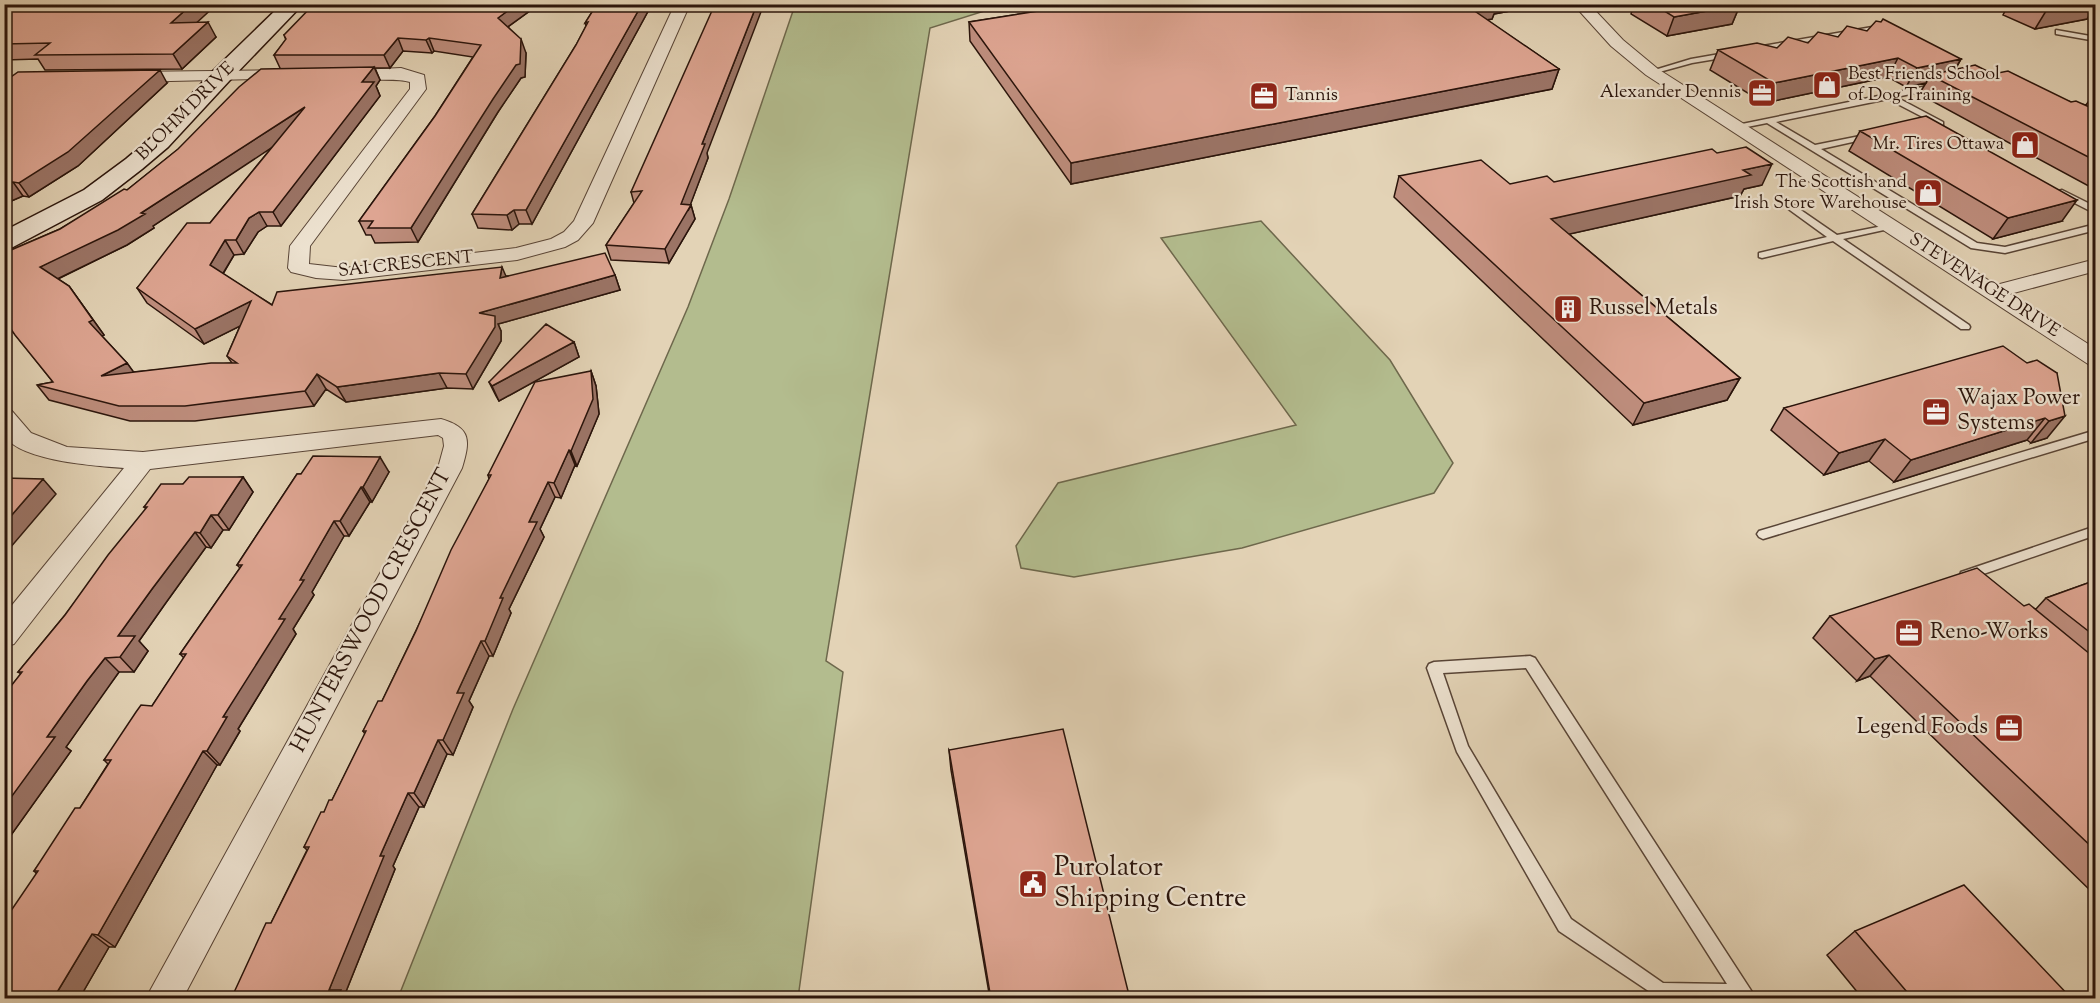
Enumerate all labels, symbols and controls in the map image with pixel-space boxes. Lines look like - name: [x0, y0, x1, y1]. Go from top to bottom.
- street label: BLOHM DRIVE: [131, 57, 241, 167]
- place label: Best Friends School of Dog Training: [1848, 62, 2000, 109]
- shop icon: Best Friends School of Dog Training: [1811, 69, 1843, 101]
- office icon: Alexander Dennis: [1746, 77, 1778, 109]
- office icon: Tannis: [1248, 80, 1280, 112]
- place label: Alexander Dennis: [1600, 80, 1741, 106]
- place label: Tannis: [1285, 83, 1338, 109]
- shop icon: Mr. Tires Ottawa: [2009, 129, 2041, 161]
- place label: Mr. Tires Ottawa: [1872, 132, 2004, 158]
- place label: The Scottish and Irish Store Warehouse: [1734, 170, 1907, 217]
- shop icon: The Scottish and Irish Store Warehouse: [1912, 177, 1944, 209]
- street label: STEVENAGE DRIVE: [1903, 227, 2065, 345]
- street label: SAI CRESCENT: [337, 245, 475, 285]
- building icon: Russel Metals: [1552, 293, 1584, 325]
- place label: Russel Metals: [1589, 293, 1718, 325]
- place label: Wajax Power Systems: [1957, 383, 2080, 440]
- office icon: Wajax Power Systems: [1920, 396, 1952, 428]
- street label: HUNTERSWOOD CRESCENT: [283, 463, 461, 759]
- office icon: Reno-Works: [1893, 617, 1925, 649]
- place label: Reno-Works: [1930, 617, 2048, 649]
- place label: Legend Foods: [1857, 712, 1988, 744]
- office icon: Legend Foods: [1993, 712, 2025, 744]
- place label: Purolator Shipping Centre: [1054, 849, 1247, 919]
- public building icon: Purolator Shipping Centre: [1017, 868, 1049, 900]

